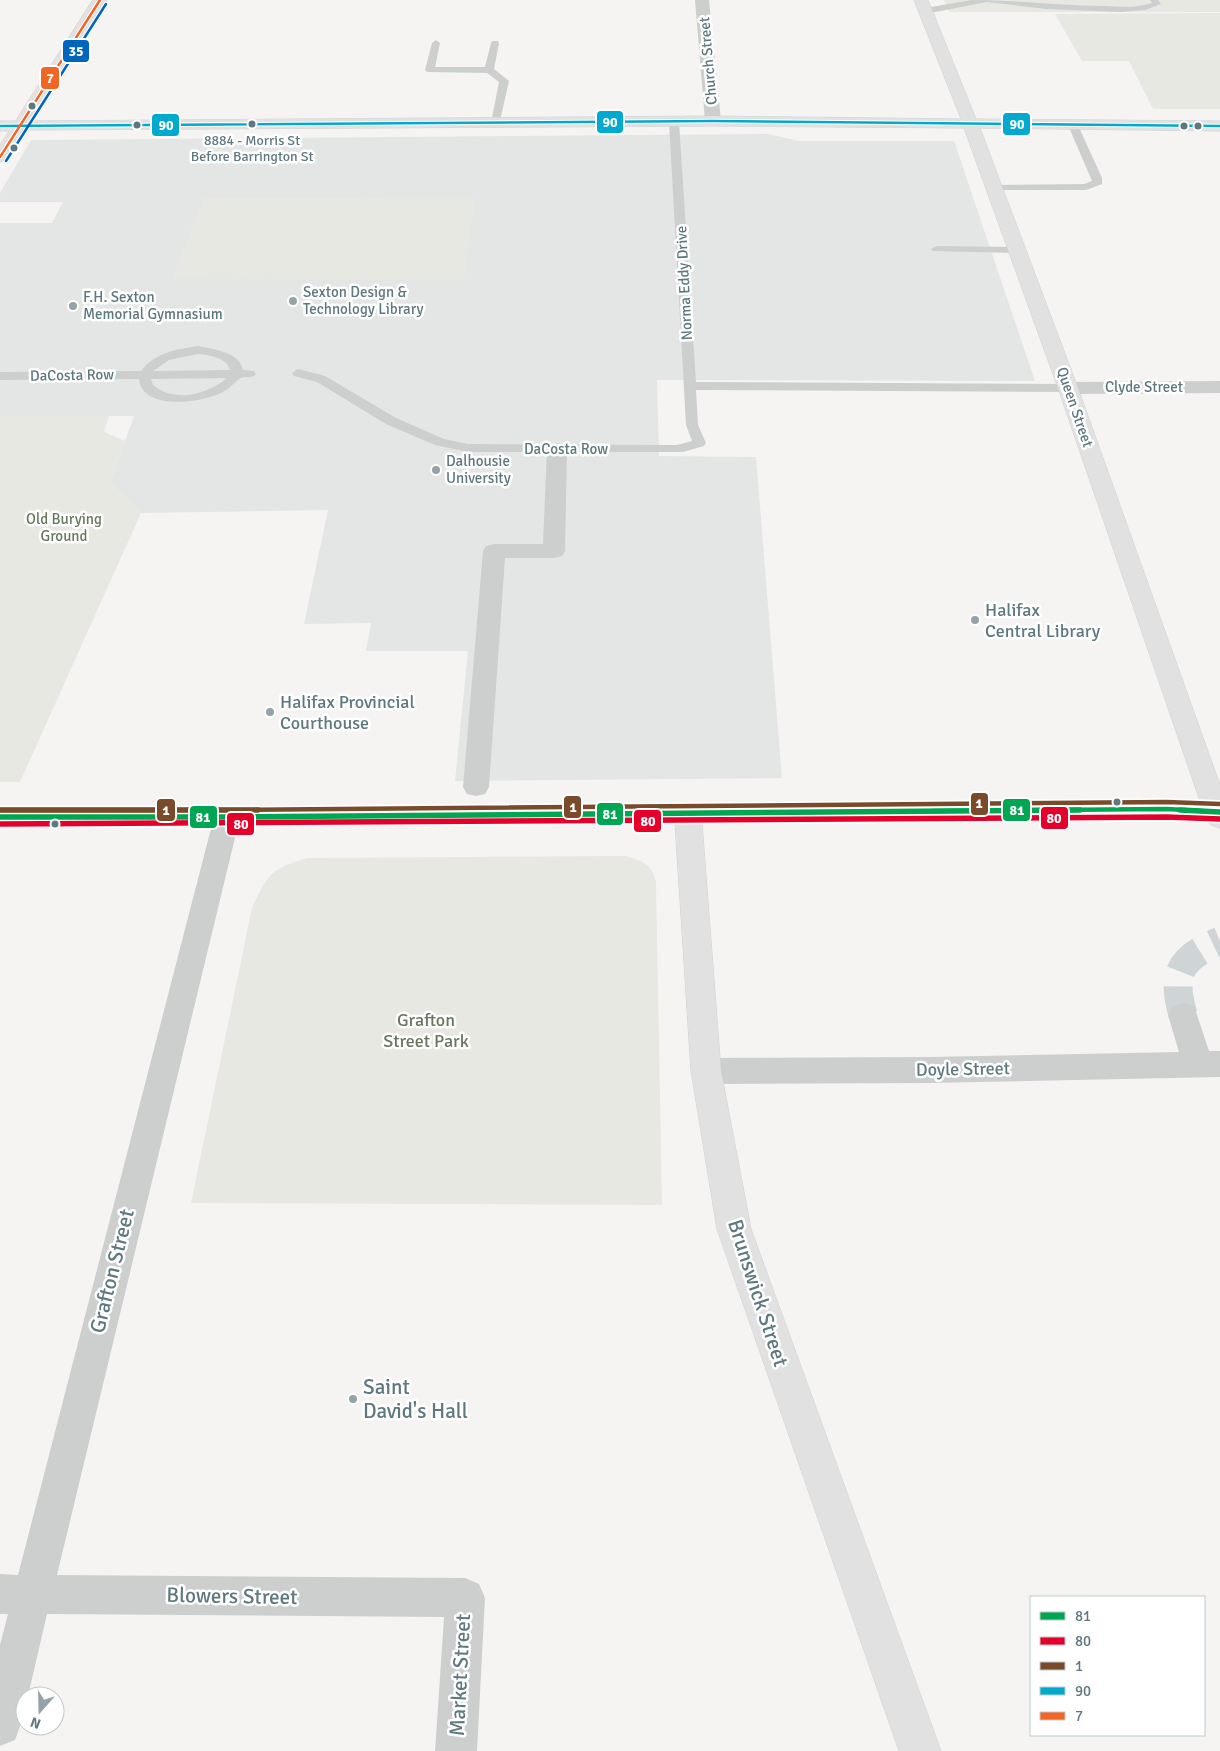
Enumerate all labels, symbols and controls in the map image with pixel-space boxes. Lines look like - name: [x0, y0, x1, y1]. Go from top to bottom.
- street label: Church Street: [695, 16, 721, 106]
- line badge: 35: [62, 39, 90, 63]
- text: 35: [68, 43, 84, 60]
- line badge: 7: [40, 66, 60, 90]
- text: 7: [46, 70, 54, 87]
- unlabelled marker: [27, 101, 37, 111]
- line badge: 90: [596, 110, 624, 134]
- line badge: 90: [1002, 112, 1031, 136]
- line badge: 90: [151, 113, 180, 137]
- text: 90: [602, 114, 618, 131]
- text: 90: [1009, 116, 1025, 133]
- text: 90: [158, 117, 174, 134]
- marker: 8884 - Morris St Before Barrington St: [247, 119, 257, 129]
- unlabelled marker: [132, 120, 142, 130]
- unlabelled marker: [1179, 121, 1189, 131]
- unlabelled marker: [1193, 121, 1203, 131]
- place label: 8884 - Morris St Before Barrington St: [191, 132, 313, 165]
- unlabelled marker: [9, 143, 19, 153]
- street label: Norma Eddy Drive: [672, 225, 696, 341]
- place label: Sexton Design & Technology Library: [303, 283, 424, 318]
- place label: F.H. Sexton Memorial Gymnasium: [83, 288, 223, 323]
- marker: Sexton Design & Technology Library: [287, 295, 299, 307]
- marker: F.H. Sexton Memorial Gymnasium: [67, 300, 79, 312]
- street label: DaCosta Row: [30, 365, 114, 385]
- street label: Queen Street: [1053, 365, 1097, 449]
- street label: Clyde Street: [1105, 378, 1183, 396]
- street label: DaCosta Row: [524, 440, 608, 458]
- place label: Dalhousie University: [446, 452, 511, 487]
- marker: Dalhousie University: [430, 464, 442, 476]
- park label: Old Burying Ground: [26, 510, 102, 545]
- place label: Halifax Central Library: [985, 599, 1101, 642]
- marker: Halifax Central Library: [969, 614, 981, 626]
- place label: Halifax Provincial Courthouse: [280, 691, 415, 734]
- marker: Halifax Provincial Courthouse: [264, 706, 276, 718]
- line badge: 1: [970, 792, 989, 816]
- line badge: 1: [563, 795, 582, 819]
- text: 1: [975, 795, 983, 812]
- unlabelled marker: [1112, 797, 1122, 807]
- line badge: 1: [156, 798, 176, 822]
- line badge: 81: [1002, 798, 1031, 822]
- text: 1: [569, 799, 577, 816]
- text: 1: [162, 802, 170, 819]
- line badge: 81: [596, 802, 624, 826]
- text: 81: [1009, 802, 1025, 819]
- line badge: 81: [189, 805, 218, 829]
- text: 81: [602, 806, 618, 823]
- line badge: 80: [1040, 806, 1069, 830]
- text: 81: [195, 809, 211, 826]
- line badge: 80: [633, 809, 662, 833]
- text: 80: [1046, 810, 1062, 827]
- line badge: 80: [226, 812, 255, 836]
- text: 80: [640, 813, 656, 830]
- text: 80: [233, 816, 249, 833]
- unlabelled marker: [50, 819, 60, 829]
- park label: Grafton Street Park: [383, 1009, 469, 1052]
- street label: Doyle Street: [916, 1057, 1010, 1081]
- street label: Grafton Street: [84, 1206, 140, 1336]
- street label: Brunswick Street: [722, 1216, 794, 1370]
- place label: Saint David's Hall: [363, 1374, 468, 1424]
- marker: Saint David's Hall: [347, 1393, 359, 1405]
- street label: Blowers Street: [166, 1582, 298, 1610]
- legend: [1030, 1596, 1205, 1736]
- text: 81: [1075, 1607, 1091, 1625]
- street label: Market Street: [444, 1613, 476, 1737]
- text: 80: [1075, 1632, 1091, 1650]
- text: 1: [1075, 1657, 1083, 1675]
- text: 90: [1075, 1682, 1091, 1700]
- north arrow: [15, 1686, 65, 1736]
- text: 7: [1075, 1707, 1083, 1725]
- text: N: [28, 1713, 43, 1732]

